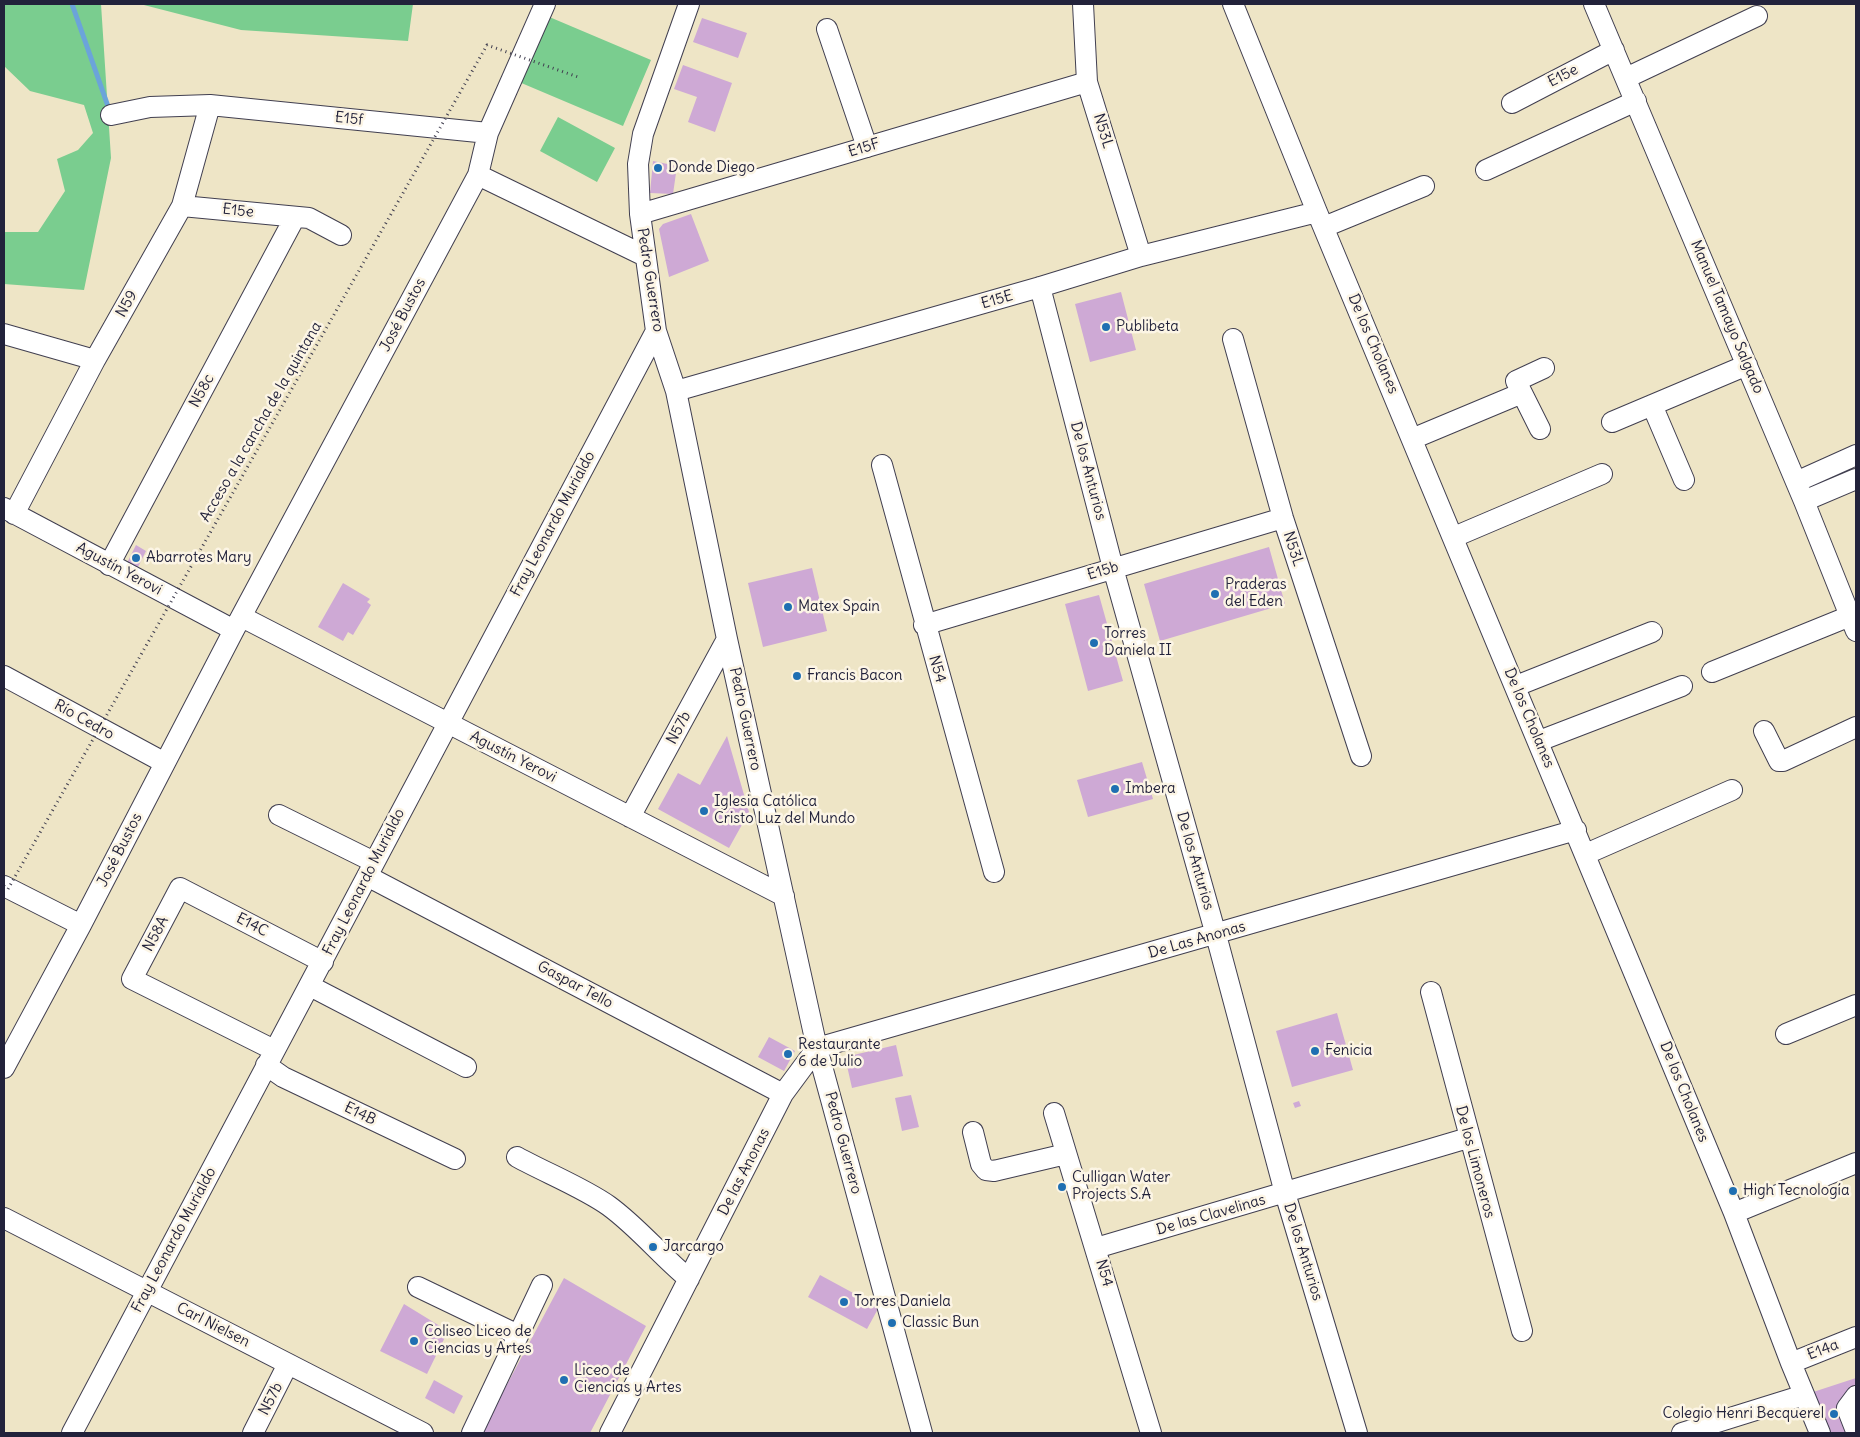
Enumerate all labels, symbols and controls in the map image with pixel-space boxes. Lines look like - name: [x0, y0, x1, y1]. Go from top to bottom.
- street label: E15e: [1545, 61, 1581, 91]
- street label: E15f: [334, 109, 364, 129]
- street label: N53L: [1089, 111, 1117, 151]
- street label: E15F: [846, 135, 882, 161]
- place label: Donde Diego: [668, 159, 755, 177]
- marker: Donde Diego: [652, 162, 664, 174]
- street label: E15e: [221, 200, 255, 222]
- street label: Pedro Guerrero: [633, 227, 667, 333]
- street label: Manuel Tamayo Salgado: [1686, 238, 1768, 396]
- street label: José Bustos: [376, 275, 430, 355]
- street label: E15E: [979, 287, 1015, 313]
- street label: N59: [112, 288, 142, 320]
- street label: De los Cholanes: [1344, 291, 1402, 397]
- place label: Publibeta: [1116, 318, 1179, 336]
- street label: Acceso a la cancha de la quintana: [196, 319, 326, 525]
- marker: Publibeta: [1100, 321, 1112, 333]
- street label: N58c: [186, 371, 218, 411]
- street label: De los Anturios: [1066, 420, 1110, 522]
- street label: Fray Leonardo Murialdo: [507, 448, 599, 600]
- street label: N53L: [1279, 529, 1307, 569]
- street label: Agustín Yerovi: [73, 539, 165, 599]
- place label: Abarrotes Mary: [146, 549, 252, 567]
- marker: Abarrotes Mary: [130, 552, 142, 564]
- street label: E15b: [1085, 558, 1121, 584]
- place label: Praderas del Eden: [1225, 576, 1287, 611]
- marker: Praderas del Eden: [1209, 588, 1221, 600]
- place label: Matex Spain: [798, 598, 880, 616]
- marker: Matex Spain: [782, 601, 794, 613]
- place label: Torres Daniela II: [1104, 625, 1172, 660]
- marker: Torres Daniela II: [1088, 637, 1100, 649]
- street label: N54: [925, 653, 949, 685]
- street label: De los Cholanes: [1500, 665, 1558, 771]
- street label: Pedro Guerrero: [725, 666, 765, 772]
- place label: Francis Bacon: [807, 667, 902, 685]
- marker: Francis Bacon: [791, 670, 803, 682]
- street label: Río Cedro: [51, 696, 117, 744]
- street label: N57b: [663, 708, 695, 748]
- street label: Agustín Yerovi: [467, 728, 559, 786]
- place label: Imbera: [1125, 780, 1175, 798]
- marker: Imbera: [1109, 783, 1121, 795]
- place label: Iglesia Católica Cristo Luz del Mundo: [714, 793, 855, 828]
- marker: Iglesia Católica Cristo Luz del Mundo: [698, 805, 710, 817]
- street label: Fray Leonardo Murialdo: [319, 806, 409, 958]
- street label: José Bustos: [94, 810, 146, 890]
- street label: De los Anturios: [1172, 810, 1218, 912]
- street label: E14C: [233, 909, 271, 941]
- street label: N58A: [139, 913, 173, 955]
- street label: De Las Anonas: [1146, 918, 1248, 962]
- street label: Gaspar Tello: [534, 958, 616, 1012]
- place label: Restaurante 6 de Julio: [798, 1036, 880, 1071]
- street label: De los Cholanes: [1656, 1039, 1712, 1145]
- place label: Fenicia: [1325, 1042, 1372, 1060]
- marker: Fenicia: [1309, 1045, 1321, 1057]
- marker: Restaurante 6 de Julio: [782, 1048, 794, 1060]
- street label: Pedro Guerrero: [821, 1090, 865, 1196]
- street label: E14B: [341, 1099, 379, 1129]
- street label: De los Limoneros: [1451, 1104, 1499, 1220]
- street label: De las Anonas: [714, 1125, 774, 1219]
- street label: Fray Leonardo Murialdo: [128, 1164, 220, 1316]
- place label: Culligan Water Projects S.A: [1072, 1169, 1170, 1204]
- marker: Culligan Water Projects S.A: [1056, 1181, 1068, 1193]
- place label: High Tecnología: [1743, 1182, 1849, 1200]
- marker: High Tecnología: [1727, 1185, 1739, 1197]
- street label: De las Clavelinas: [1154, 1191, 1268, 1239]
- street label: De los Anturios: [1280, 1201, 1326, 1303]
- place label: Jarcargo: [663, 1238, 724, 1256]
- marker: Jarcargo: [647, 1241, 659, 1253]
- street label: N54: [1092, 1257, 1116, 1289]
- place label: Torres Daniela: [854, 1293, 951, 1311]
- marker: Torres Daniela: [838, 1296, 850, 1308]
- street label: Carl Nielsen: [173, 1299, 253, 1351]
- place label: Classic Bun: [902, 1314, 979, 1332]
- marker: Classic Bun: [886, 1317, 898, 1329]
- place label: Coliseo Liceo de Ciencias y Artes: [424, 1323, 532, 1358]
- marker: Coliseo Liceo de Ciencias y Artes: [408, 1335, 420, 1347]
- street label: E14a: [1805, 1336, 1841, 1364]
- place label: Liceo de Ciencias y Artes: [574, 1362, 682, 1397]
- marker: Liceo de Ciencias y Artes: [558, 1374, 570, 1386]
- street label: N57b: [255, 1379, 287, 1419]
- place label: Colegio Henri Becquerel: [1663, 1405, 1824, 1423]
- marker: Colegio Henri Becquerel: [1828, 1408, 1840, 1420]

